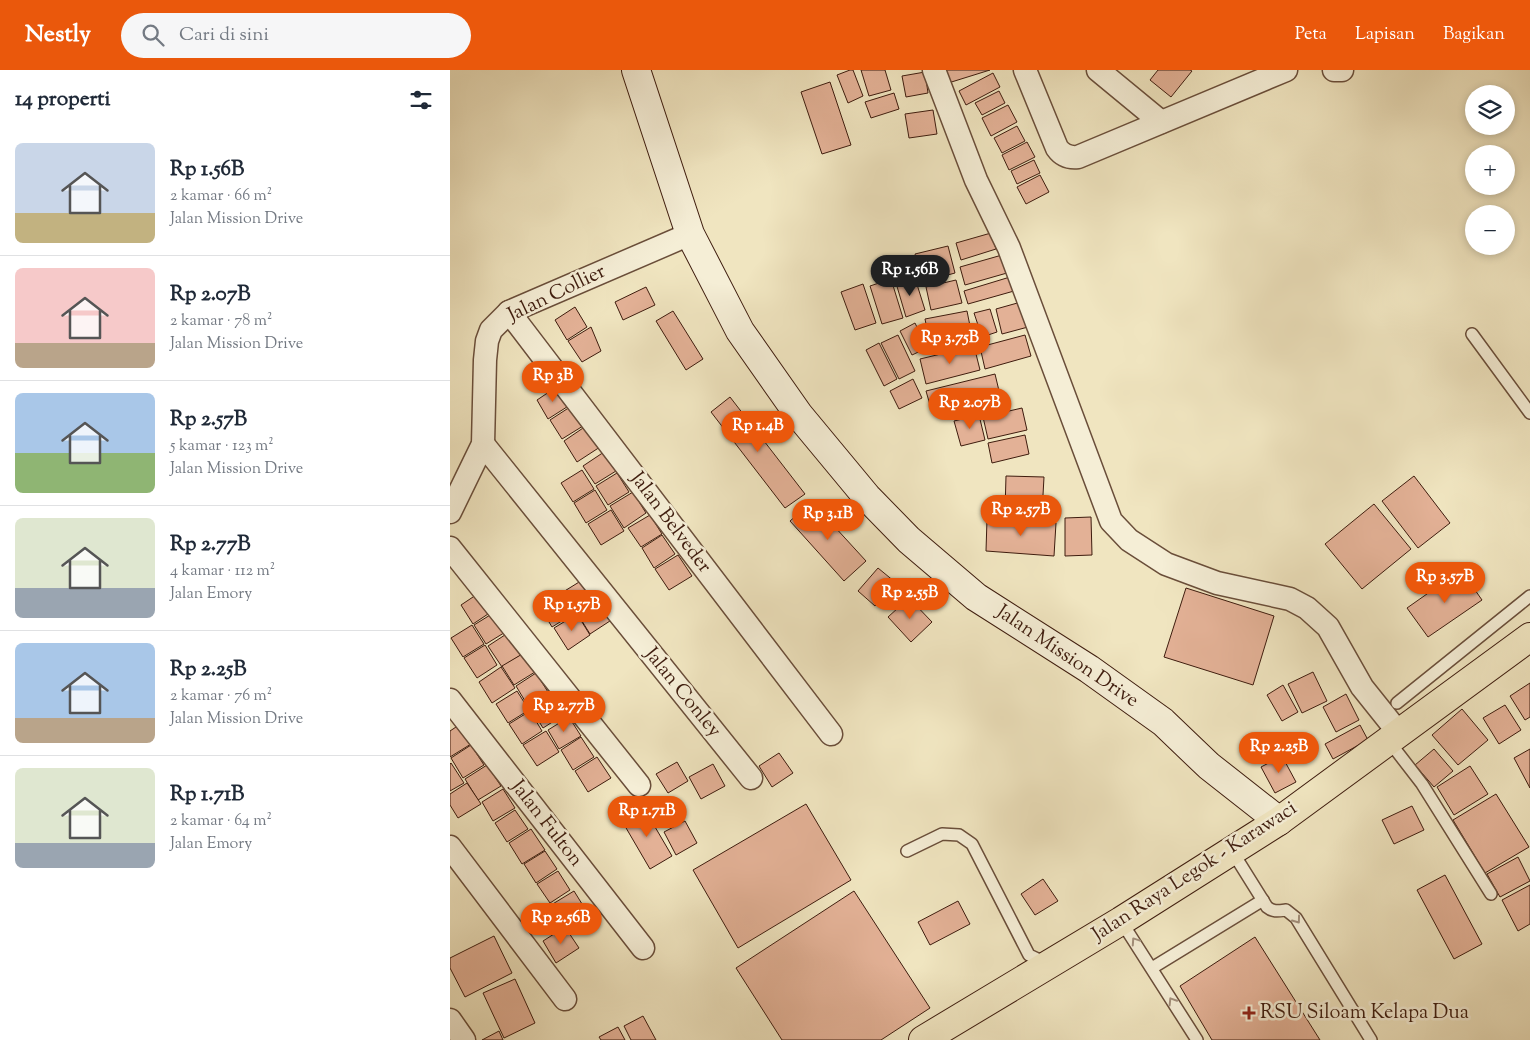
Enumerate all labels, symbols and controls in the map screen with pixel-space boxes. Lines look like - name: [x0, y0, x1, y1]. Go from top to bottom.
- search box: [121, 13, 471, 58]
- text: Nestly: [25, 18, 91, 52]
- icon: search: [139, 21, 167, 49]
- text: Cari di sini: [179, 22, 269, 49]
- text: Peta: [1295, 22, 1327, 48]
- text: Lapisan: [1355, 22, 1415, 48]
- text: Bagikan: [1443, 22, 1505, 48]
- text: 14 properti: [15, 85, 110, 115]
- map controls: [1465, 85, 1515, 255]
- button: layers: [1465, 85, 1515, 135]
- icon: filters: [407, 86, 435, 114]
- button: +: [1465, 145, 1515, 195]
- text: Rp 1.56B: [170, 155, 244, 185]
- icon: home: [55, 163, 115, 223]
- text: 2 kamar · 66 m²: [170, 185, 272, 208]
- button: −: [1465, 205, 1515, 255]
- text: Jalan Mission Drive: [170, 208, 303, 231]
- pin: Rp 1.56B: [858, 254, 962, 297]
- street label: Jalan Collier: [502, 258, 611, 331]
- text: Rp 1.56B: [882, 259, 938, 282]
- text: Rp 2.07B: [170, 280, 250, 310]
- icon: home: [55, 288, 115, 348]
- text: 2 kamar · 78 m²: [170, 310, 272, 333]
- pin: Rp 3.75B: [898, 322, 1002, 365]
- text: Rp 3.75B: [921, 327, 979, 350]
- text: Jalan Mission Drive: [170, 333, 303, 356]
- pin: Rp 3B: [518, 360, 588, 403]
- text: Rp 3B: [533, 365, 573, 388]
- pin: Rp 2.07B: [918, 388, 1022, 430]
- text: Rp 2.07B: [939, 392, 1001, 415]
- text: Rp 2.57B: [170, 405, 247, 435]
- pin: Rp 1.4B: [712, 410, 804, 453]
- icon: home: [55, 413, 115, 473]
- text: Rp 1.4B: [732, 415, 784, 438]
- text: 5 kamar · 123 m²: [170, 435, 274, 458]
- text: Jalan Mission Drive: [170, 458, 303, 481]
- street label: Jalan Belveder: [622, 465, 718, 580]
- pin: Rp 2.57B: [969, 494, 1073, 537]
- pin: Rp 3.1B: [782, 498, 874, 541]
- text: Rp 2.57B: [992, 499, 1050, 522]
- text: Rp 3.1B: [803, 503, 853, 526]
- text: Rp 2.77B: [170, 530, 250, 560]
- icon: home: [55, 538, 115, 598]
- text: 4 kamar · 112 m²: [170, 560, 275, 583]
- pin: Rp 3.57B: [1393, 562, 1497, 604]
- text: Rp 3.57B: [1416, 566, 1474, 589]
- pin: Rp 2.55B: [858, 578, 962, 620]
- text: Rp 2.55B: [882, 582, 938, 605]
- text: Jalan Emory: [170, 583, 252, 606]
- pin: Rp 1.57B: [520, 590, 624, 632]
- text: Rp 1.57B: [544, 594, 600, 617]
- street label: Jalan Mission Drive: [989, 598, 1144, 716]
- street label: Jalan Conley: [636, 641, 727, 744]
- text: Rp 2.25B: [170, 655, 246, 685]
- icon: home: [55, 663, 115, 723]
- text: 2 kamar · 76 m²: [170, 685, 272, 708]
- pin: Rp 2.77B: [512, 690, 616, 733]
- text: Rp 2.77B: [533, 695, 595, 718]
- text: Jalan Mission Drive: [170, 708, 303, 731]
- pin: Rp 2.25B: [1227, 732, 1331, 774]
- text: Rp 2.25B: [1250, 736, 1308, 759]
- street label: Jalan Fulton: [502, 774, 589, 874]
- text: Rp 1.71B: [170, 780, 244, 810]
- icon: home: [55, 788, 115, 848]
- street label: Jalan Raya Legok - Karawaci: [1086, 795, 1303, 950]
- pin: Rp 1.71B: [595, 796, 699, 838]
- text: Rp 1.71B: [619, 800, 675, 823]
- text: 2 kamar · 64 m²: [170, 810, 272, 833]
- text: Jalan Emory: [170, 833, 252, 856]
- pin: Rp 2.56B: [509, 902, 613, 945]
- text: Rp 2.56B: [532, 907, 590, 930]
- one-way arrow: [1291, 914, 1300, 924]
- one-way arrow: [1131, 937, 1141, 946]
- one-way arrow: [1169, 997, 1179, 1006]
- place label: RSU Siloam Kelapa Dua: [1260, 999, 1469, 1028]
- marker: RSU Siloam Kelapa Dua: [1242, 1006, 1256, 1020]

